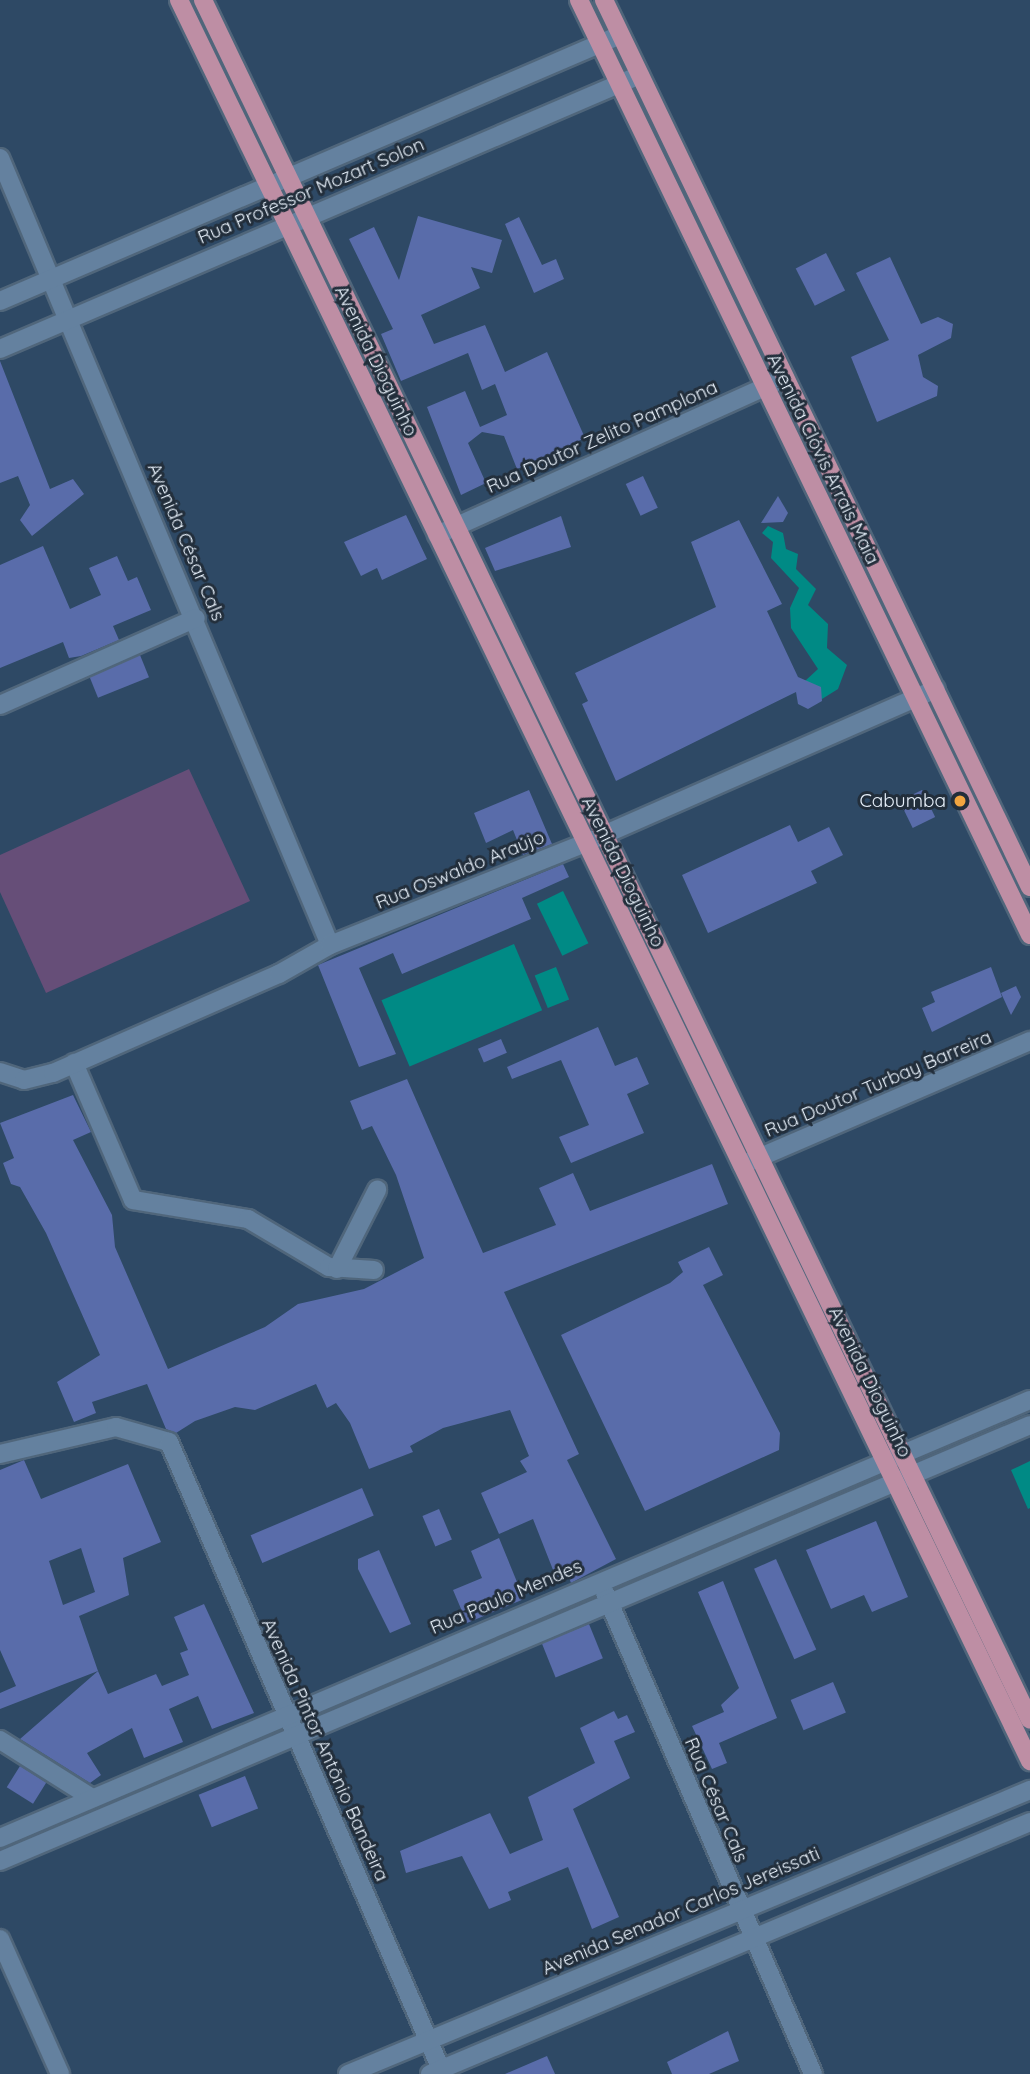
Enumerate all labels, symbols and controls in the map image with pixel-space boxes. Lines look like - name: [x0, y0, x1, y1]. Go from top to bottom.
- street label: Rua Professor Mozart Solon: [194, 133, 428, 249]
- street label: Avenida Dioguinho: [330, 282, 422, 440]
- street label: Avenida Clóvis Arrais Maia: [762, 350, 884, 568]
- street label: Rua Doutor Zelito Pamplona: [483, 376, 721, 498]
- street label: Avenida César Cals: [142, 460, 230, 624]
- place label: Cabumba: [859, 790, 946, 812]
- street label: Avenida Dioguinho: [577, 793, 669, 951]
- marker: Cabumba: [952, 793, 968, 809]
- street label: Rua Oswaldo Araújo: [372, 826, 548, 914]
- street label: Rua Doutor Turbay Barreira: [761, 1026, 995, 1142]
- street label: Avenida Dioguinho: [824, 1303, 916, 1461]
- street label: Rua Paulo Mendes: [427, 1555, 585, 1639]
- street label: Avenida Pintor Antônio Bandeira: [257, 1615, 393, 1885]
- street label: Rua César Cals: [679, 1734, 753, 1866]
- street label: Avenida Senador Carlos Jereissati: [539, 1842, 823, 1980]

